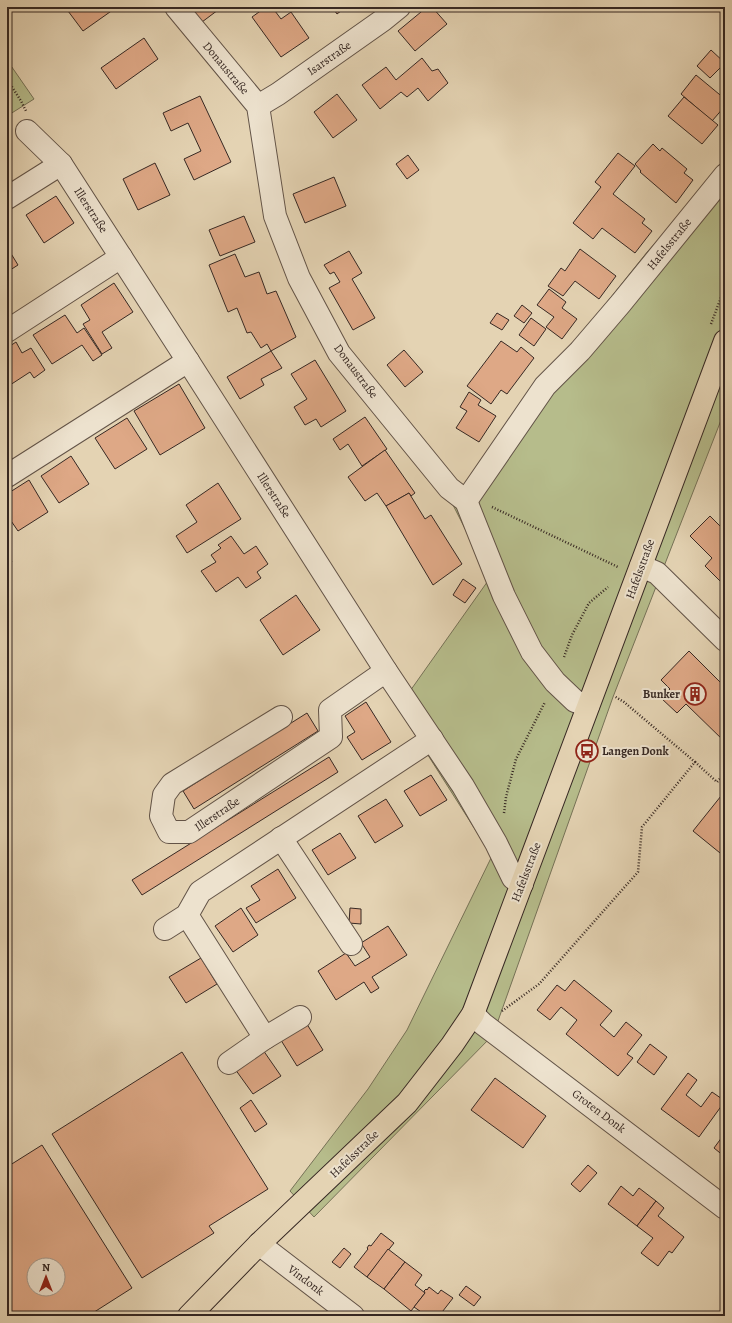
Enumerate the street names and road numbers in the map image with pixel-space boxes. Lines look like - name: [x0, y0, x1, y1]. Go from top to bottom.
- street label: Isarstraße: [304, 37, 354, 79]
- street label: Donaustraße: [199, 38, 253, 98]
- street label: Illerstraße: [70, 184, 112, 236]
- street label: Hafelsstraße: [643, 215, 695, 273]
- street label: Donaustraße: [330, 340, 382, 402]
- street label: Illerstraße: [253, 469, 295, 521]
- street label: Hafelsstraße: [622, 537, 658, 601]
- street label: Illerstraße: [191, 793, 243, 835]
- street label: Hafelsstraße: [507, 840, 545, 904]
- street label: Groten Donk: [569, 1086, 629, 1137]
- street label: Hafelsstraße: [326, 1127, 382, 1181]
- street label: Vindonk: [284, 1260, 328, 1299]

